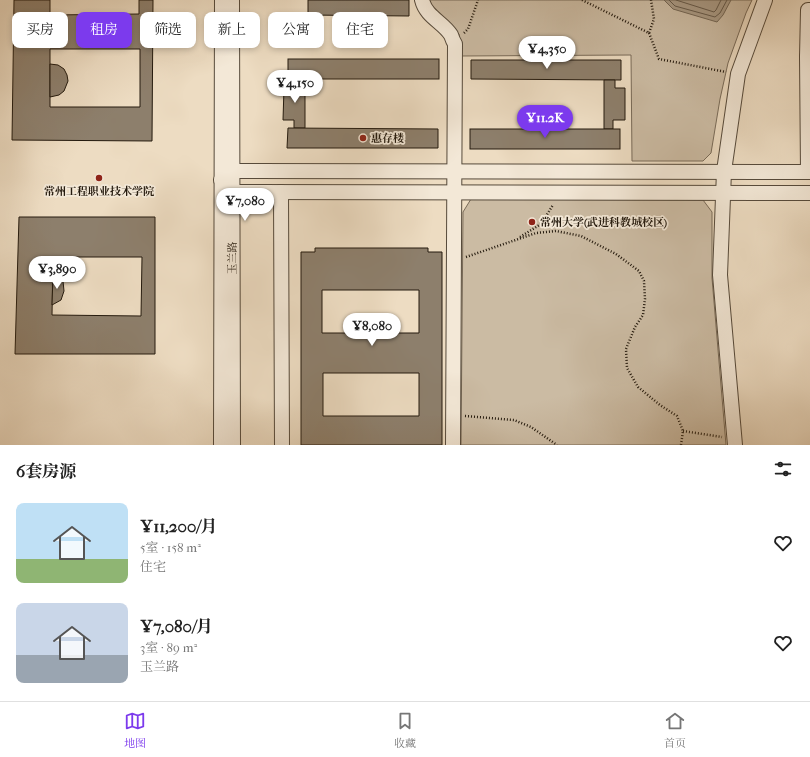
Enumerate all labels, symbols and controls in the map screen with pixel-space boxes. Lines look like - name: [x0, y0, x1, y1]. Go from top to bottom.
- chip: 买房: [12, 12, 68, 48]
- chip: 租房: [76, 12, 132, 48]
- chip: 筛选: [140, 12, 196, 48]
- chip: 新上: [204, 12, 260, 48]
- chip: 公寓: [268, 12, 324, 48]
- chip: 住宅: [332, 12, 388, 48]
- pin: ¥4,350: [514, 36, 580, 70]
- text: ¥4,350: [528, 41, 566, 56]
- pin: ¥4,150: [262, 70, 328, 104]
- text: ¥4,150: [276, 75, 314, 90]
- pin: ¥11.2K: [512, 105, 578, 139]
- text: ¥11.2K: [526, 110, 564, 125]
- place label: 惠存楼: [371, 132, 404, 145]
- marker: 惠存楼: [358, 133, 368, 143]
- marker: 常州工程职业技术学院: [94, 173, 104, 183]
- place label: 常州工程职业技术学院: [44, 185, 155, 198]
- pin: ¥7,080: [212, 188, 278, 222]
- text: ¥7,080: [225, 193, 265, 208]
- place label: 常州大学(武进科教城校区): [540, 216, 667, 229]
- marker: 常州大学(武进科教城校区): [527, 217, 537, 227]
- street label: 玉兰路: [226, 242, 239, 275]
- pin: ¥3,890: [24, 256, 90, 290]
- text: ¥3,890: [38, 261, 76, 276]
- pin: ¥8,080: [339, 313, 405, 347]
- text: ¥8,080: [352, 318, 392, 333]
- icon: filters: [772, 458, 794, 480]
- text: 6套房源: [16, 461, 76, 481]
- text: ¥11,200/月: [140, 516, 218, 536]
- icon: home: [48, 519, 96, 567]
- icon: heart: [772, 532, 794, 554]
- text: 5室 · 158 m²: [140, 540, 201, 555]
- text: 住宅: [140, 559, 166, 574]
- text: ¥7,080/月: [140, 616, 213, 636]
- icon: home: [48, 619, 96, 667]
- icon: heart: [772, 632, 794, 654]
- text: 3室 · 89 m²: [140, 640, 197, 655]
- text: 玉兰路: [140, 659, 179, 674]
- tab: 地图: [124, 710, 146, 750]
- tab: 收藏: [394, 710, 416, 750]
- tab: 首页: [664, 710, 686, 750]

